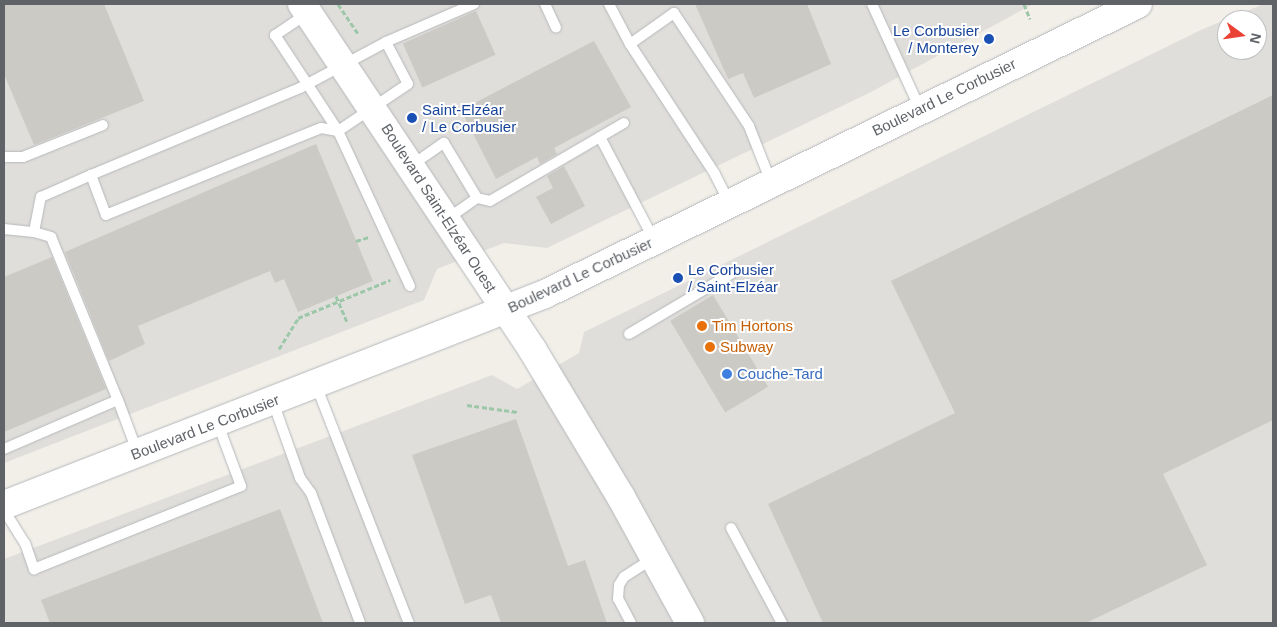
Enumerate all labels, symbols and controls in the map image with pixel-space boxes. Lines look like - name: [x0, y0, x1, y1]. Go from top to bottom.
- north arrow: [1217, 10, 1267, 60]
- place label: Le Corbusier / Monterey: [893, 21, 979, 56]
- text: N: [1247, 32, 1265, 45]
- marker: Le Corbusier / Monterey: [983, 33, 995, 45]
- street label: Boulevard Le Corbusier: [869, 54, 1019, 140]
- place label: Saint-Elzéar / Le Corbusier: [422, 100, 516, 135]
- marker: Saint-Elzéar / Le Corbusier: [406, 112, 418, 124]
- street label: Boulevard Saint-Elzéar Ouest: [378, 120, 500, 296]
- street label: Boulevard Le Corbusier: [505, 234, 655, 316]
- place label: Le Corbusier / Saint-Elzéar: [688, 260, 778, 295]
- marker: Le Corbusier / Saint-Elzéar: [672, 272, 684, 284]
- place label: Tim Hortons: [712, 317, 793, 335]
- marker: Tim Hortons: [696, 320, 708, 332]
- place label: Subway: [720, 338, 773, 356]
- marker: Subway: [704, 341, 716, 353]
- place label: Couche-Tard: [737, 365, 823, 383]
- marker: Couche-Tard: [721, 368, 733, 380]
- street label: Boulevard Le Corbusier: [128, 390, 282, 464]

